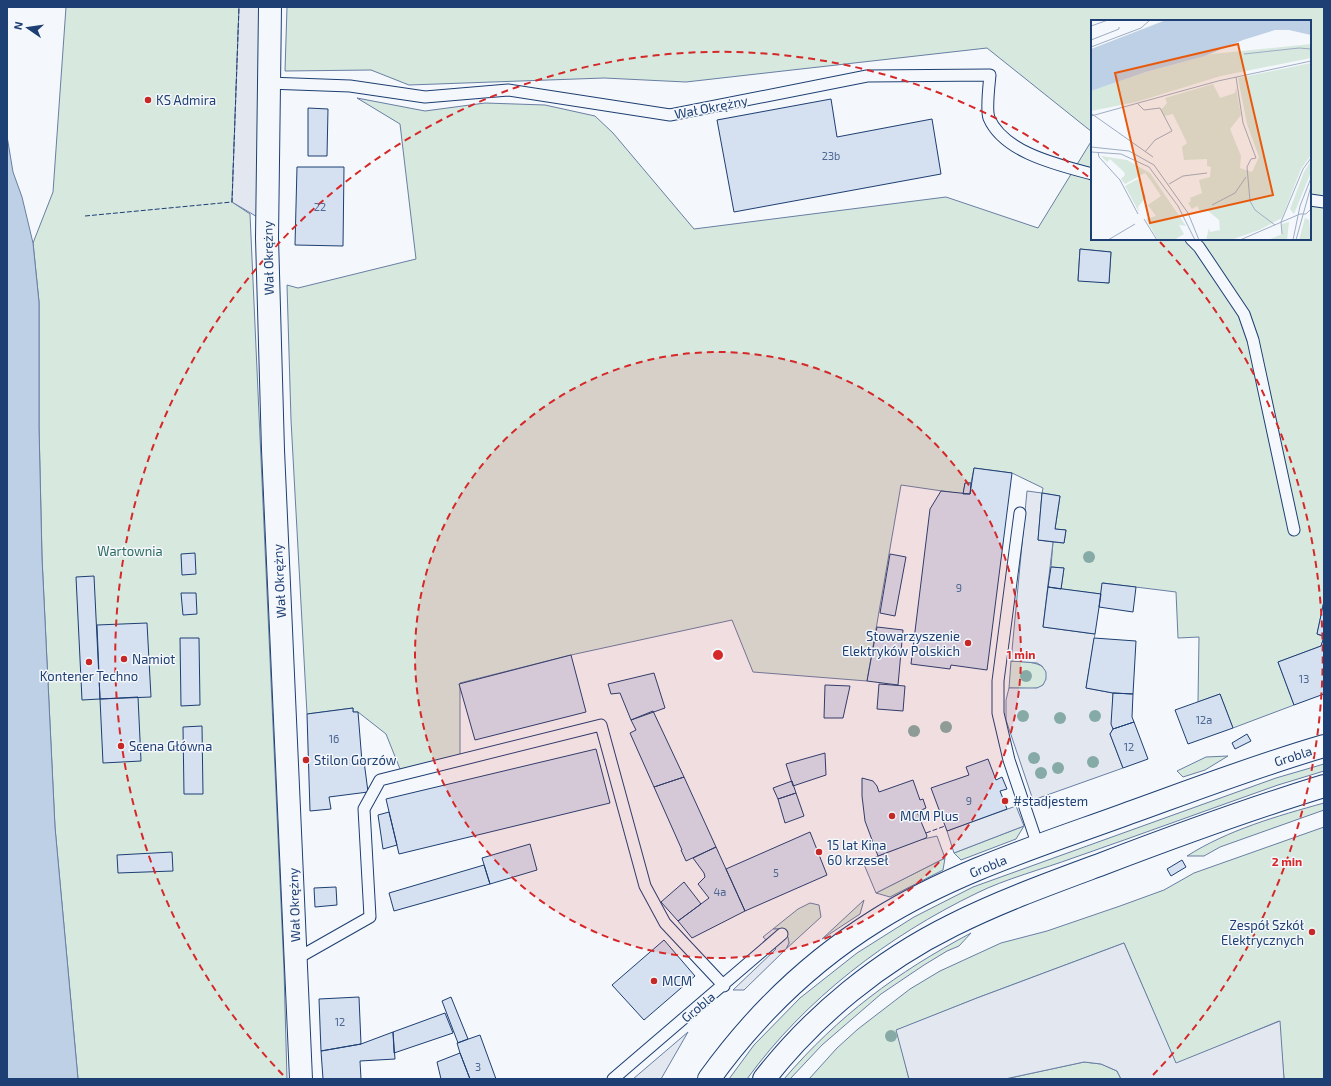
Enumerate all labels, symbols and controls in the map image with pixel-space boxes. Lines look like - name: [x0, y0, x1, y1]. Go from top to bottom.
- north arrow: [8, 8, 48, 48]
- text: N: [11, 20, 25, 31]
- inset map: [1091, 20, 1311, 240]
- place label: KS Admira: [156, 92, 216, 108]
- street label: Wał Okrężny: [673, 92, 749, 122]
- marker: KS Admira: [143, 95, 153, 105]
- house number: 23b: [822, 149, 840, 162]
- house number: 22: [314, 200, 326, 213]
- street label: Wał Okrężny: [259, 221, 277, 295]
- park label: Wartownia: [97, 543, 163, 559]
- street label: Wał Okrężny: [269, 543, 289, 619]
- house number: 9: [956, 581, 962, 594]
- place label: Stowarzyszenie Elektryków Polskich: [842, 628, 960, 659]
- marker: Stowarzyszenie Elektryków Polskich: [963, 638, 973, 648]
- text: 1 min: [1007, 647, 1035, 661]
- centre of rings: [711, 648, 725, 662]
- place label: Namiot: [132, 651, 175, 667]
- marker: Namiot: [119, 654, 129, 664]
- marker: Kontener Techno: [84, 657, 94, 667]
- place label: Kontener Techno: [40, 668, 138, 684]
- house number: 13: [1299, 672, 1309, 685]
- house number: 12a: [1196, 713, 1212, 726]
- house number: 16: [329, 732, 339, 745]
- place label: Scena Główna: [129, 738, 212, 754]
- house number: 12: [1124, 740, 1134, 753]
- marker: Scena Główna: [116, 741, 126, 751]
- street label: Grobla: [1272, 742, 1314, 770]
- place label: Stilon Gorzów: [314, 752, 397, 768]
- marker: Stilon Gorzów: [301, 755, 311, 765]
- place label: #stadjestem: [1013, 793, 1088, 809]
- house number: 9: [966, 794, 972, 807]
- marker: #stadjestem: [1000, 796, 1010, 806]
- place label: MCM Plus: [900, 808, 959, 824]
- marker: MCM Plus: [887, 811, 897, 821]
- place label: 15 lat Kina 60 krzeseł: [827, 837, 889, 868]
- marker: 15 lat Kina 60 krzeseł: [814, 847, 824, 857]
- street label: Grobla: [967, 851, 1009, 881]
- text: 2 min: [1272, 854, 1302, 868]
- house number: 5: [773, 866, 779, 879]
- street label: Wał Okrężny: [285, 867, 303, 942]
- house number: 4a: [714, 885, 726, 898]
- place label: Zespół Szkół Elektrycznych: [1221, 917, 1305, 948]
- marker: Zespół Szkół Elektrycznych: [1307, 927, 1317, 937]
- place label: MCM: [662, 973, 692, 989]
- marker: MCM: [649, 976, 659, 986]
- street label: Grobla: [678, 988, 718, 1026]
- house number: 12: [335, 1015, 345, 1028]
- house number: 3: [475, 1060, 481, 1073]

